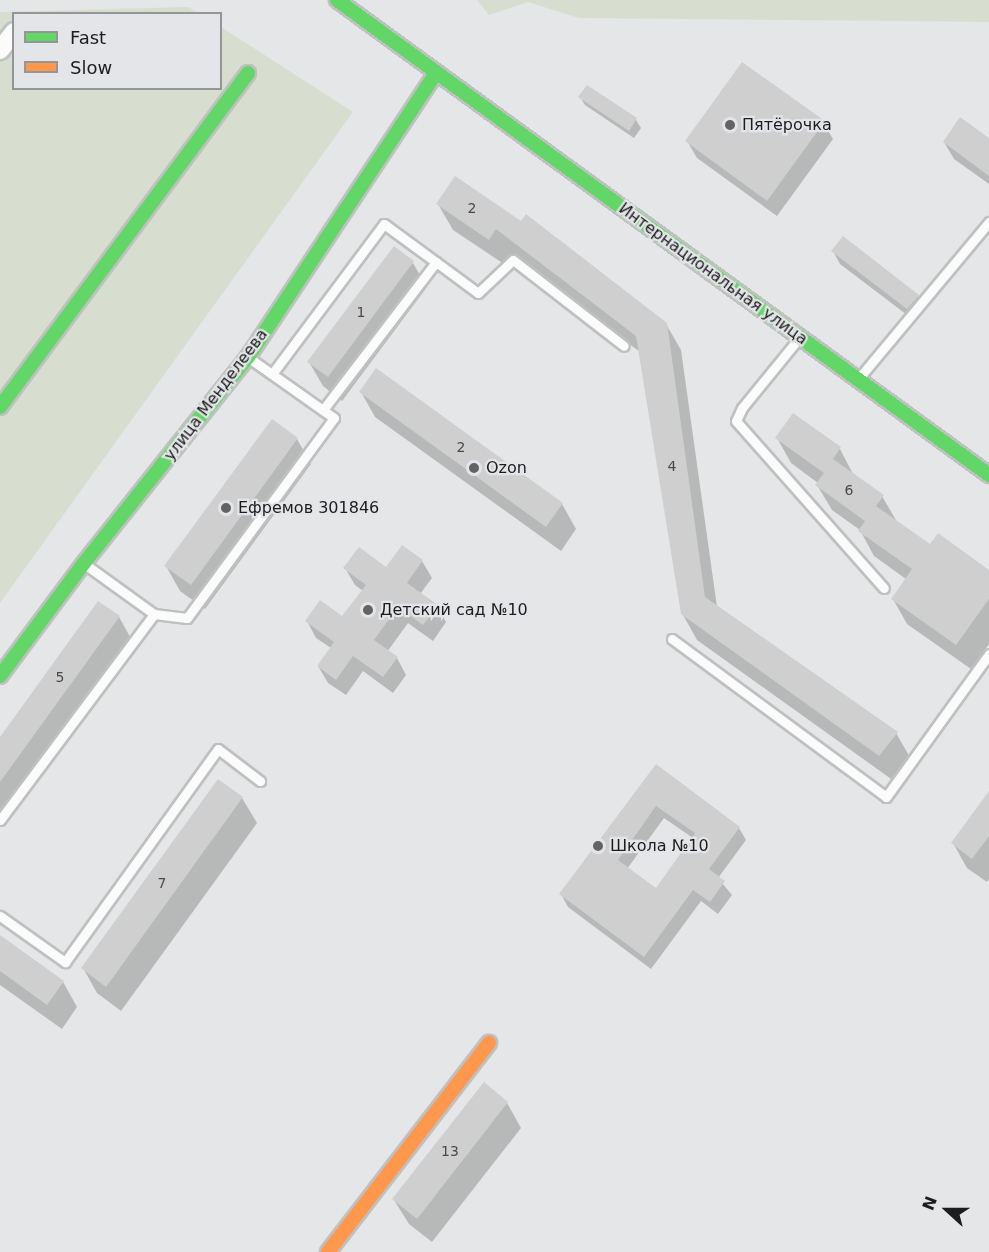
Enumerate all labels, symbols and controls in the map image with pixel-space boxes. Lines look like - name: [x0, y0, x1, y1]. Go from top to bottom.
- legend: [12, 12, 222, 90]
- text: Fast: [70, 27, 106, 48]
- text: Slow: [70, 57, 112, 78]
- place label: Пятёрочка: [742, 115, 832, 135]
- marker: Пятёрочка: [723, 118, 737, 132]
- street label: Интернациональная улица: [615, 199, 811, 349]
- house number: 2: [468, 200, 476, 216]
- house number: 1: [357, 304, 365, 320]
- street label: улица Менделеева: [160, 325, 272, 465]
- house number: 2: [457, 439, 465, 455]
- place label: Ozon: [486, 458, 527, 478]
- house number: 4: [668, 458, 676, 474]
- marker: Ozon: [467, 461, 481, 475]
- house number: 6: [845, 482, 853, 498]
- place label: Ефремов 301846: [238, 498, 379, 518]
- marker: Ефремов 301846: [219, 501, 233, 515]
- place label: Детский сад №10: [380, 600, 528, 620]
- marker: Детский сад №10: [361, 603, 375, 617]
- house number: 5: [56, 669, 64, 685]
- place label: Школа №10: [610, 836, 709, 856]
- marker: Школа №10: [591, 839, 605, 853]
- house number: 7: [158, 875, 166, 891]
- house number: 13: [441, 1143, 459, 1159]
- north arrow: [917, 1180, 977, 1240]
- text: N: [918, 1194, 941, 1213]

